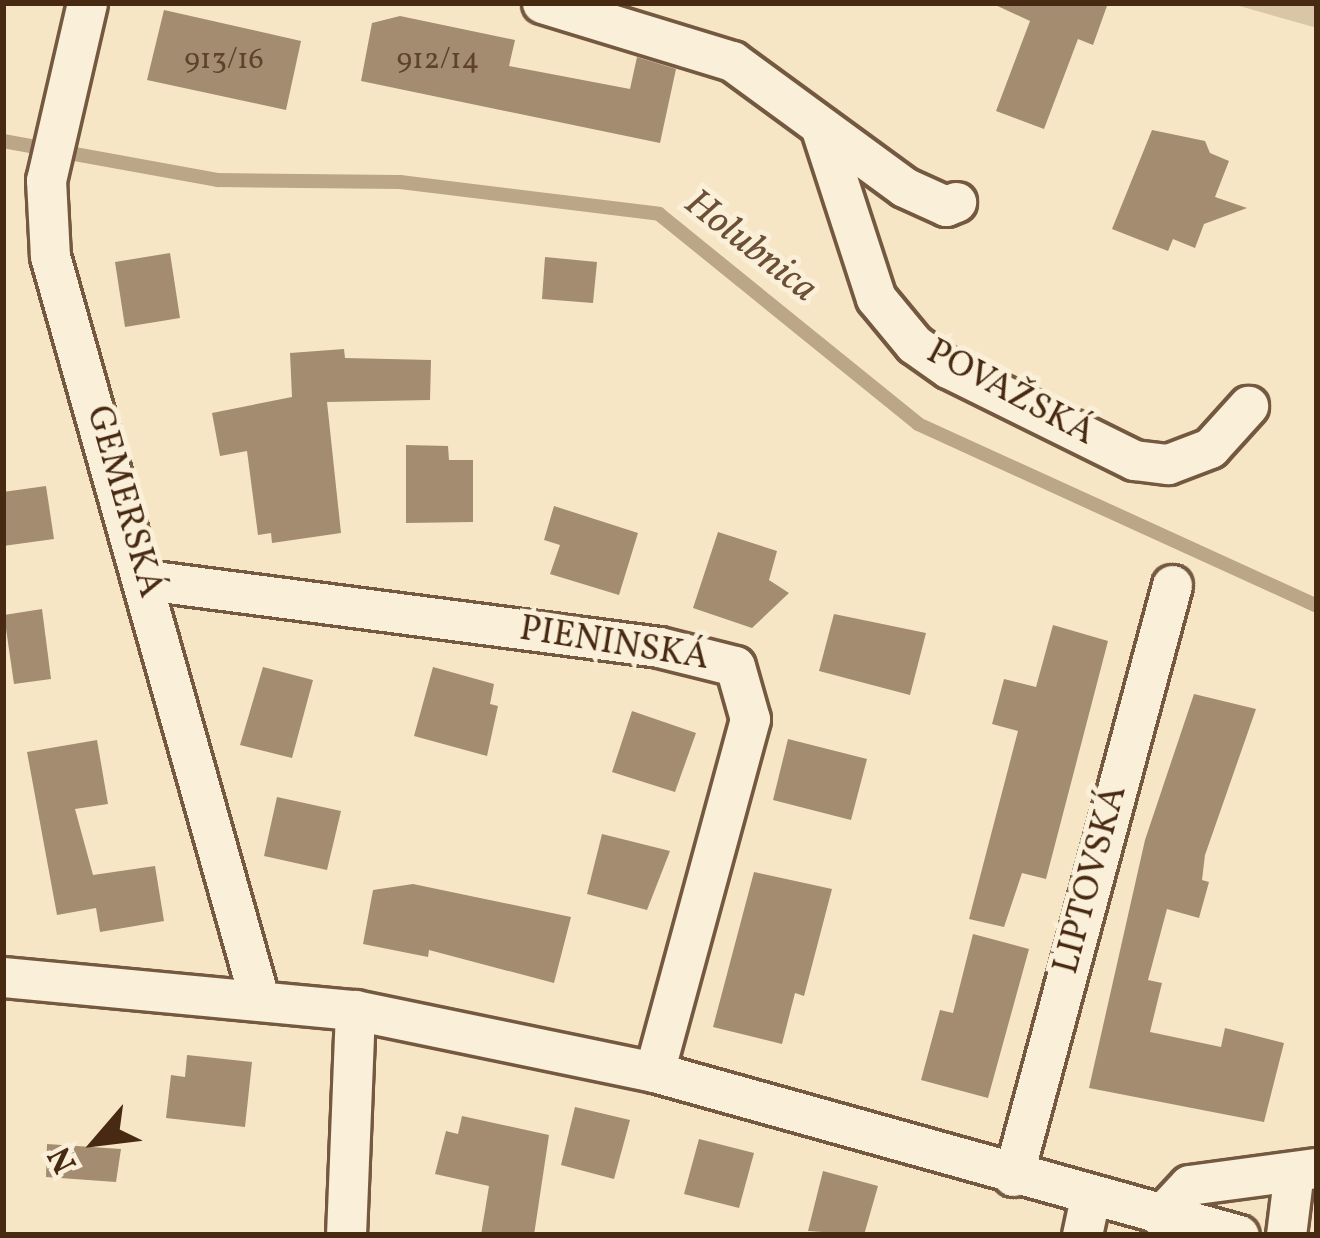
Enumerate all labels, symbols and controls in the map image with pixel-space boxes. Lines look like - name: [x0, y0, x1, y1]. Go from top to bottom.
- house number: 913/16: [184, 42, 264, 78]
- house number: 912/14: [397, 42, 479, 78]
- water label: Holubnica: [674, 181, 826, 313]
- street label: POVAŽSKÁ: [919, 332, 1101, 456]
- street label: GEMERSKÁ: [75, 401, 171, 603]
- street label: PIENINSKÁ: [516, 609, 712, 681]
- street label: LIPTOVSKÁ: [1046, 781, 1138, 979]
- north arrow: [36, 1082, 156, 1202]
- text: N: [38, 1138, 90, 1180]

